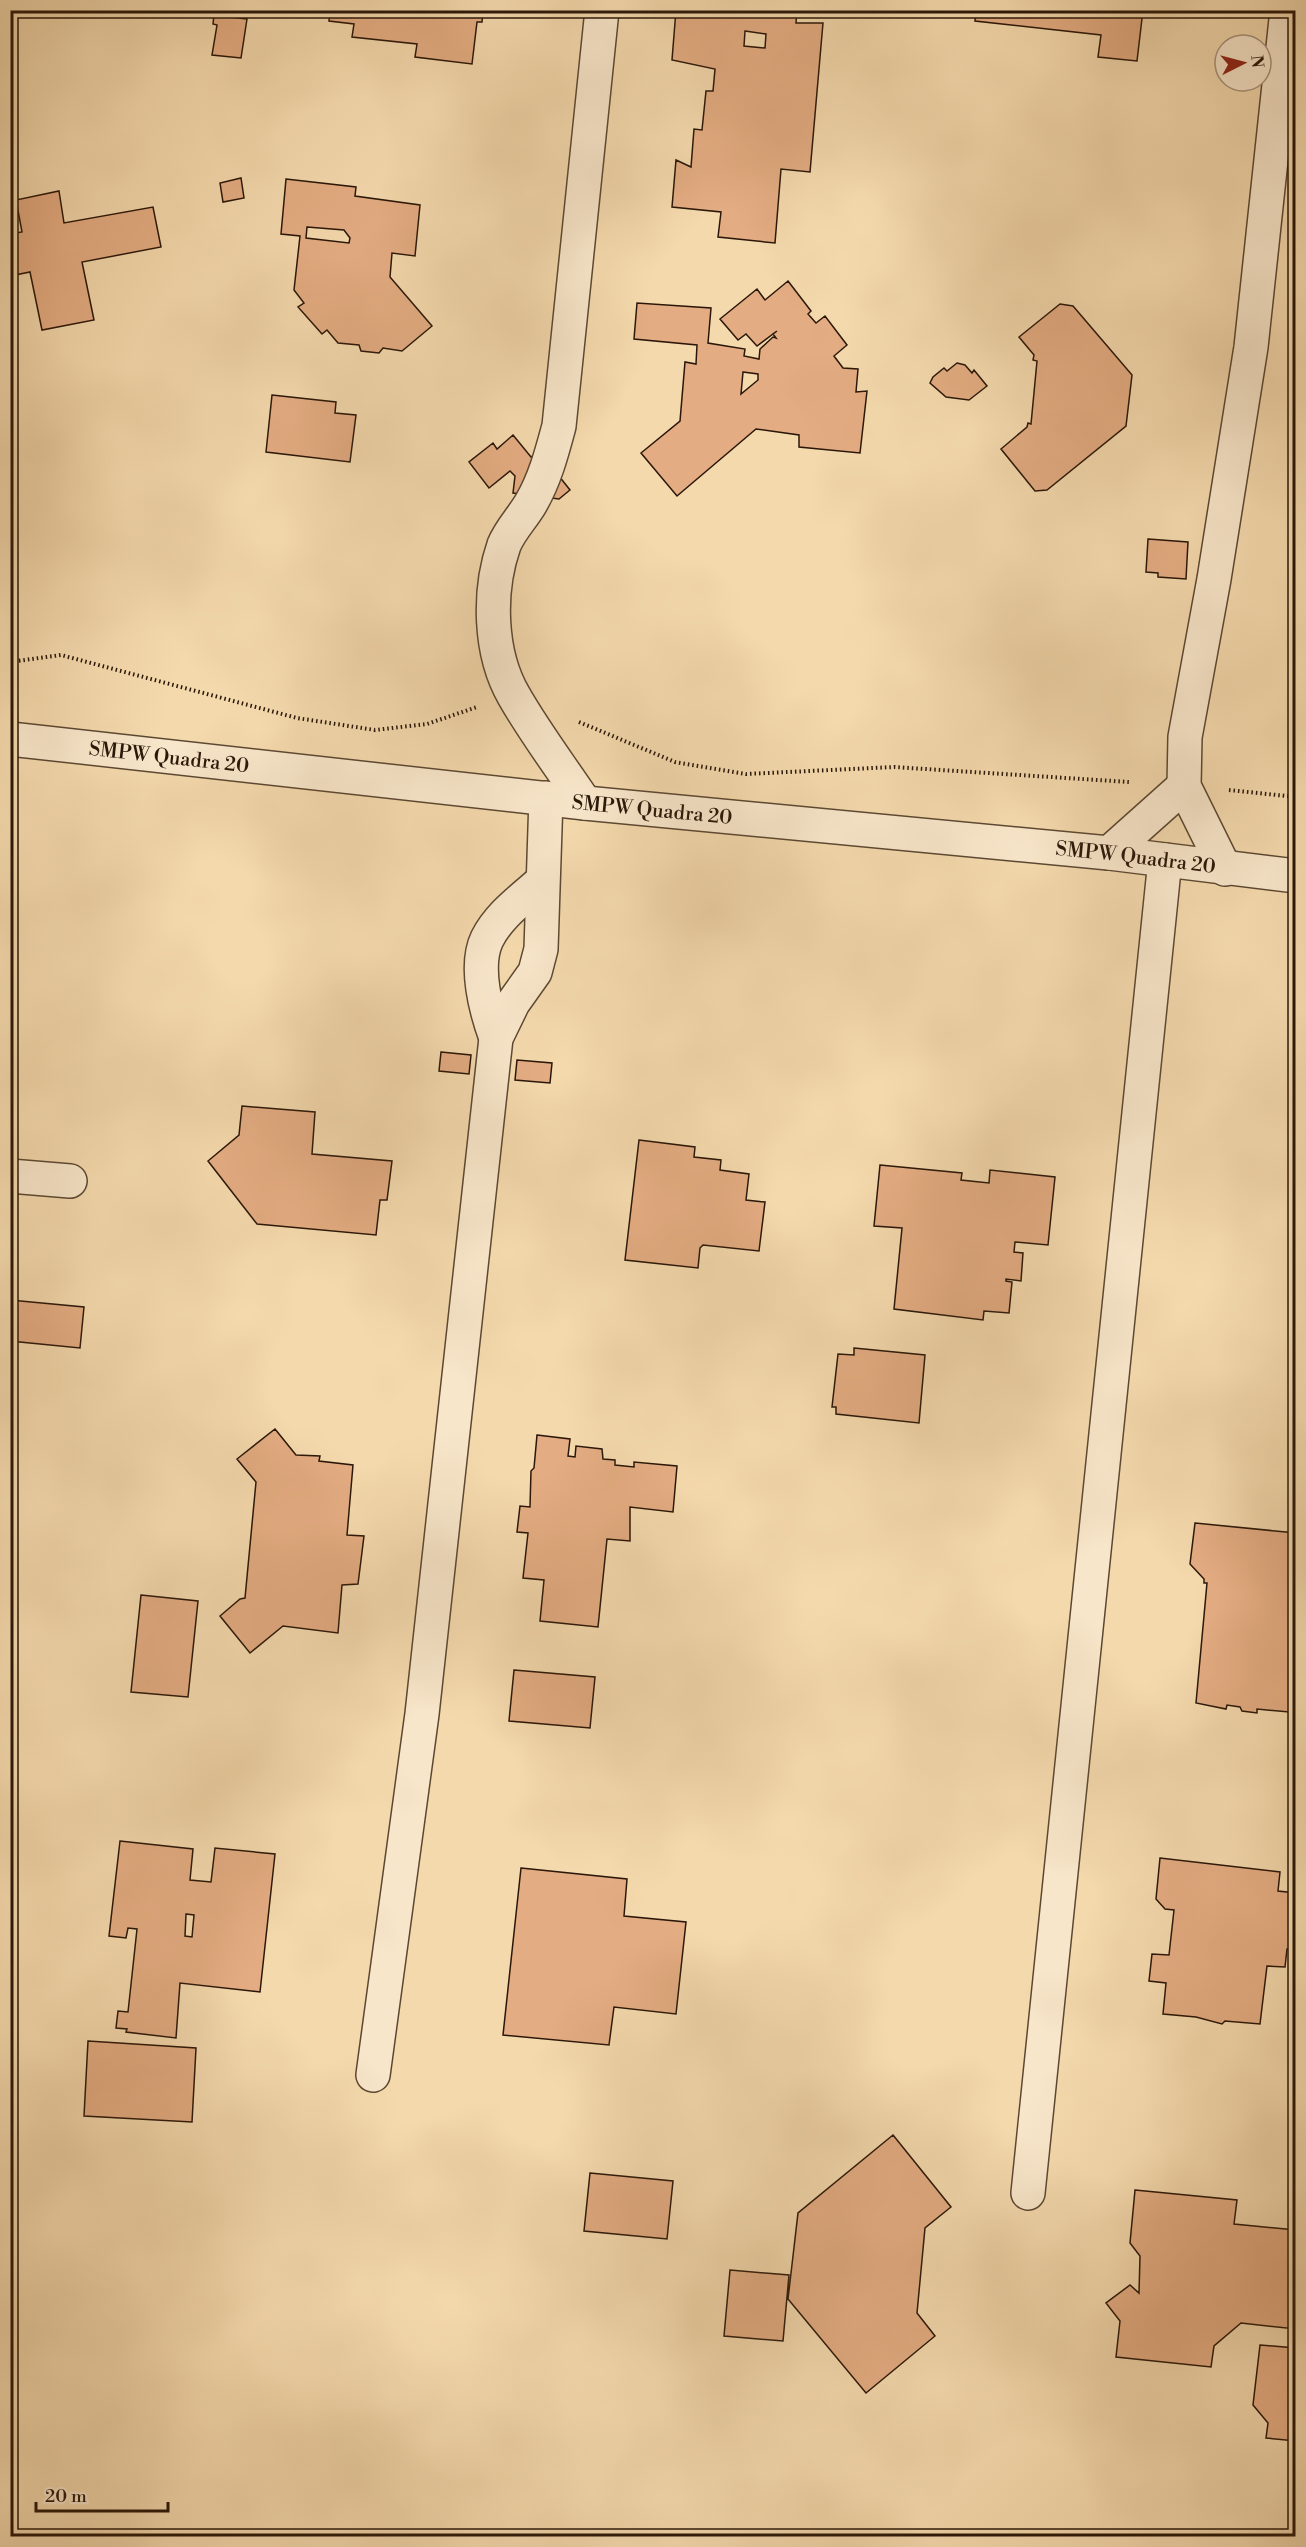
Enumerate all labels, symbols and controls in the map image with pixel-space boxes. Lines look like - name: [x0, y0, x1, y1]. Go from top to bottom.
- north arrow: [1213, 33, 1273, 93]
- text: N: [1246, 54, 1268, 69]
- street label: SMPW Quadra 20: [87, 737, 250, 780]
- street label: SMPW Quadra 20: [570, 791, 733, 831]
- street label: SMPW Quadra 20: [1054, 837, 1217, 880]
- scale bar: [36, 2475, 168, 2513]
- text: 20 m: [45, 2485, 87, 2508]

